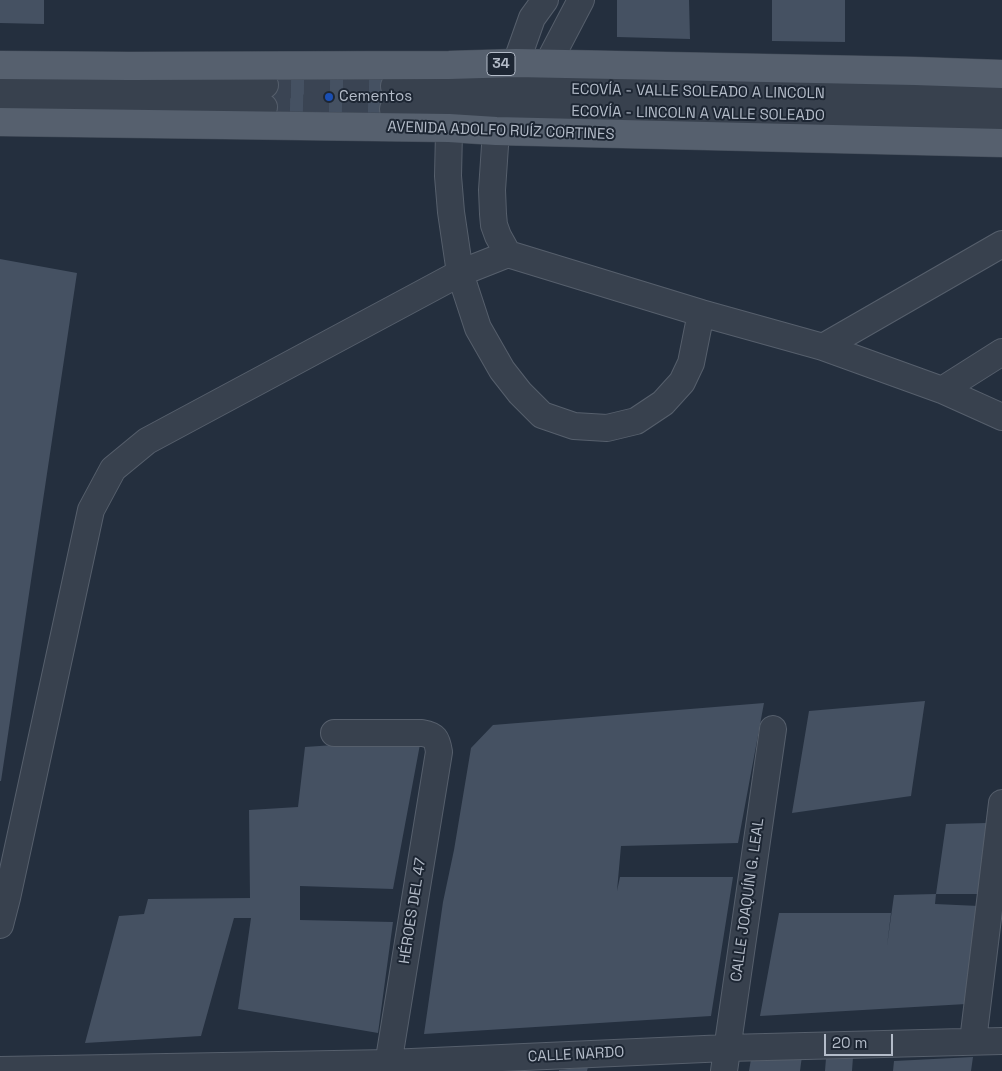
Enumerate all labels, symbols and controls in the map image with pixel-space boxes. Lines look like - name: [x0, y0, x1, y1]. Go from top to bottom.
- road number: 34: [487, 52, 515, 76]
- street label: ECOVÍA - VALLE SOLEADO A LINCOLN: [571, 81, 825, 103]
- place label: Cementos: [339, 88, 412, 106]
- marker: Cementos: [323, 91, 335, 103]
- street label: ECOVÍA - LINCOLN A VALLE SOLEADO: [571, 103, 825, 125]
- street label: AVENIDA ADOLFO RUÍZ CORTINES: [387, 118, 615, 144]
- street label: CALLE JOAQUÍN G. LEAL: [728, 817, 768, 983]
- street label: HÉROES DEL 47: [396, 857, 430, 965]
- scale bar: [827, 1024, 896, 1056]
- text: 20 m: [832, 1033, 867, 1052]
- street label: CALLE NARDO: [527, 1043, 625, 1067]

